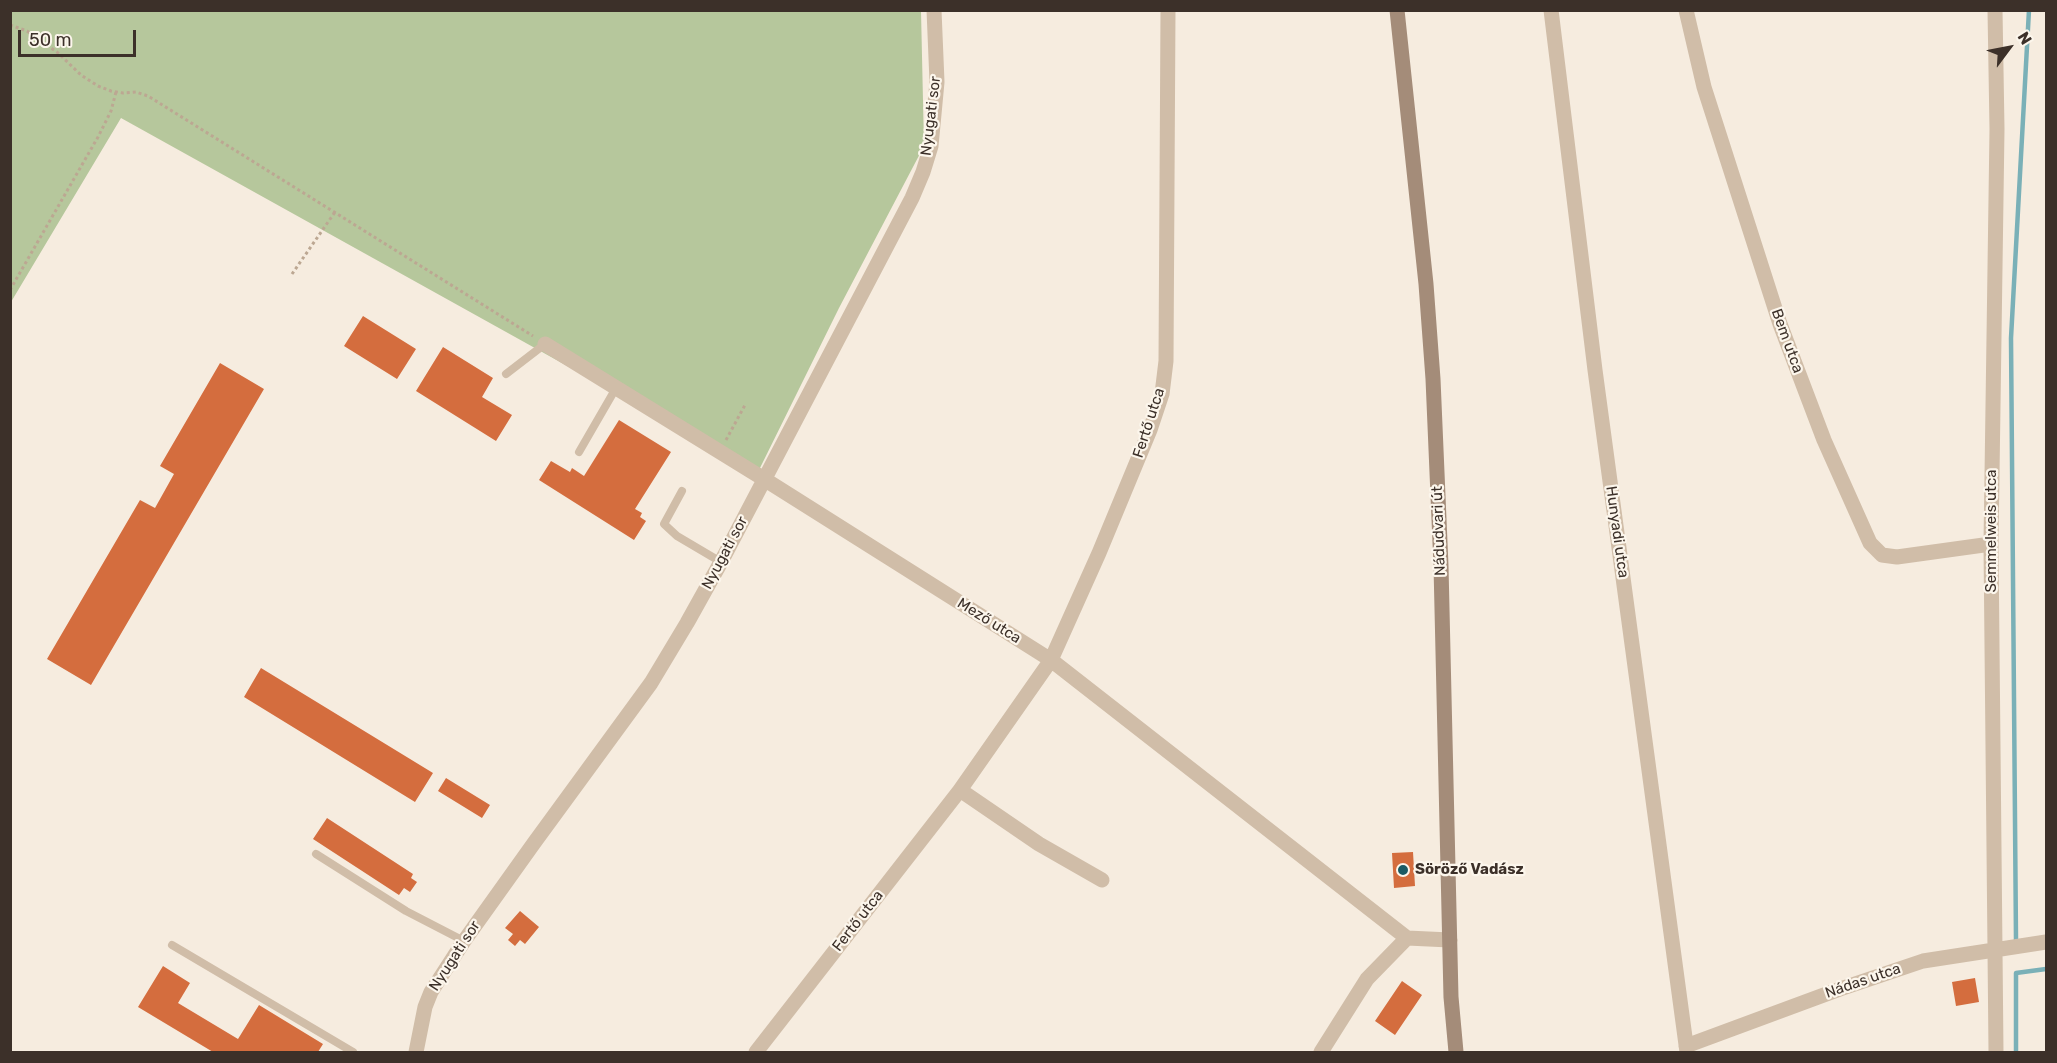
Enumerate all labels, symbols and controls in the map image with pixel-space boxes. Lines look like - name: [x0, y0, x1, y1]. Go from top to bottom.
- scale bar: [21, 18, 140, 56]
- north arrow: [1979, 18, 2039, 78]
- text: N: [2014, 28, 2036, 48]
- text: 50 m: [29, 29, 72, 51]
- street label: Nyugati sor: [917, 75, 945, 157]
- street label: Bem utca: [1767, 306, 1807, 376]
- street label: Fertő utca: [1129, 386, 1169, 460]
- street label: Semmelweis utca: [1983, 469, 2001, 593]
- street label: Hunyadi utca: [1602, 485, 1632, 579]
- street label: Nádudvari út: [1428, 486, 1450, 576]
- street label: Nyugati sor: [698, 513, 752, 593]
- street label: Mező utca: [954, 594, 1024, 648]
- place label: Söröző Vadász: [1415, 861, 1524, 879]
- marker: Söröző Vadász: [1396, 863, 1410, 877]
- street label: Fertő utca: [829, 887, 887, 955]
- street label: Nyugati sor: [426, 918, 484, 994]
- street label: Nádas utca: [1823, 960, 1903, 1002]

